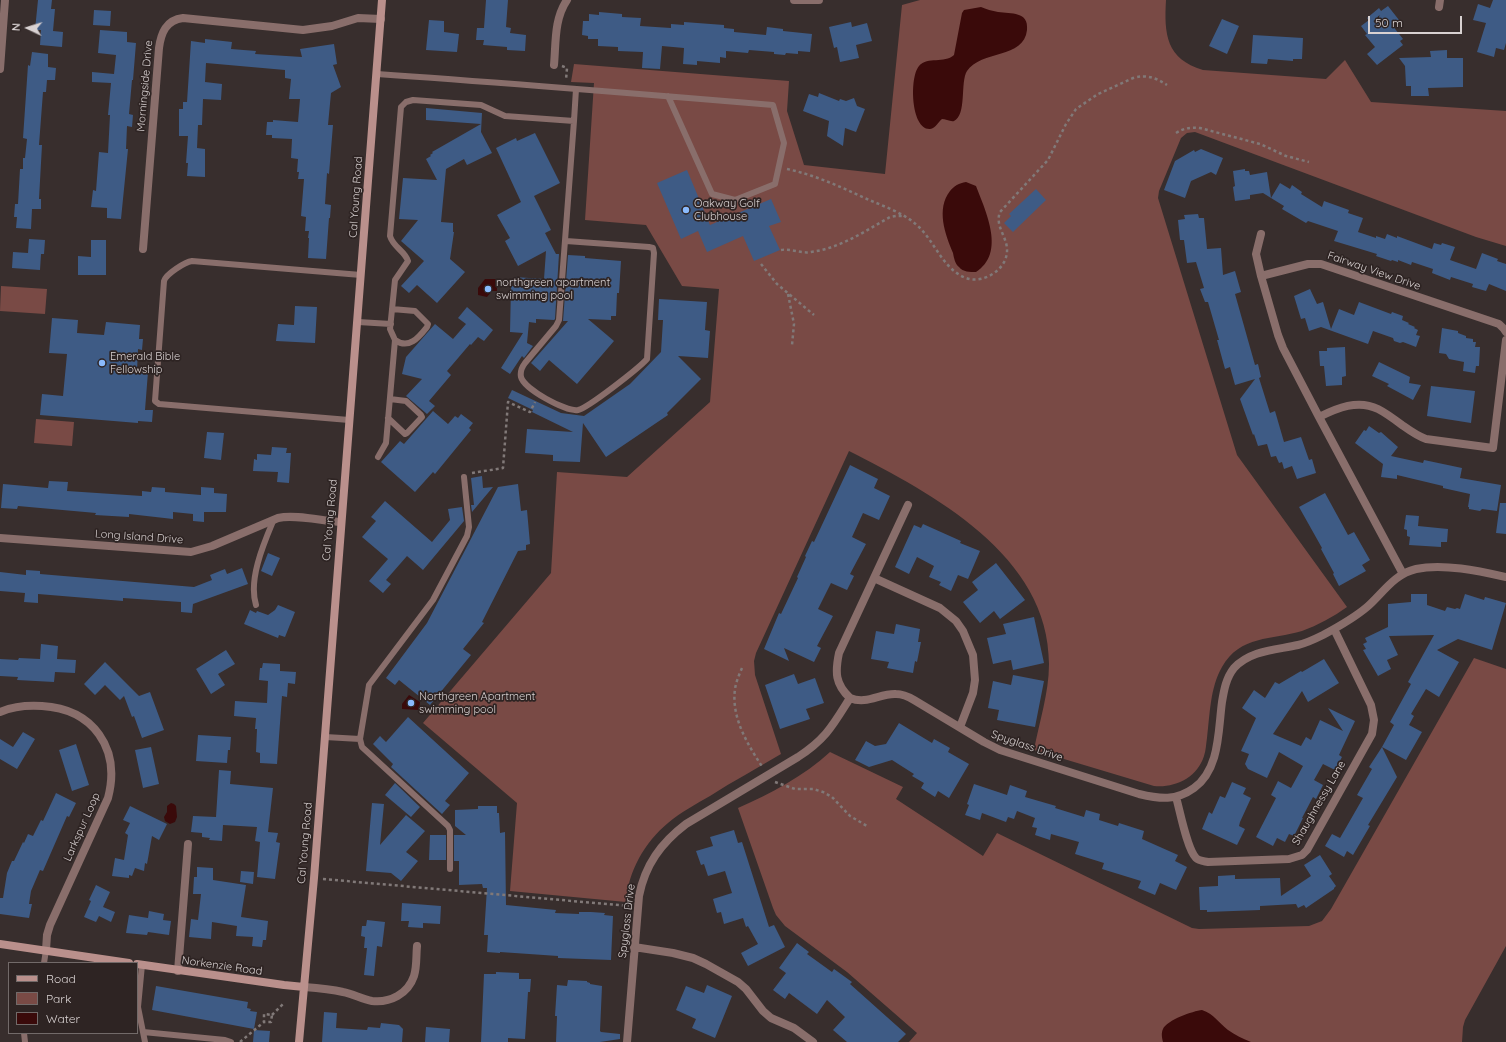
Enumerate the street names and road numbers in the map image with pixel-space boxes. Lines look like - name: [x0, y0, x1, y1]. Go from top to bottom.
- street label: Morningside Drive: [134, 40, 156, 132]
- street label: Cal Young Road: [347, 156, 365, 238]
- street label: Fairway View Drive: [1326, 249, 1422, 293]
- street label: Cal Young Road: [320, 479, 340, 561]
- street label: Long Island Drive: [94, 527, 184, 547]
- street label: Spyglass Drive: [989, 728, 1065, 764]
- street label: Shaughnessy Lane: [1289, 758, 1349, 848]
- street label: Larkspur Loop: [61, 791, 103, 863]
- street label: Cal Young Road: [295, 802, 315, 884]
- street label: Spyglass Drive: [616, 883, 638, 959]
- street label: Norkenzie Road: [181, 954, 263, 978]

